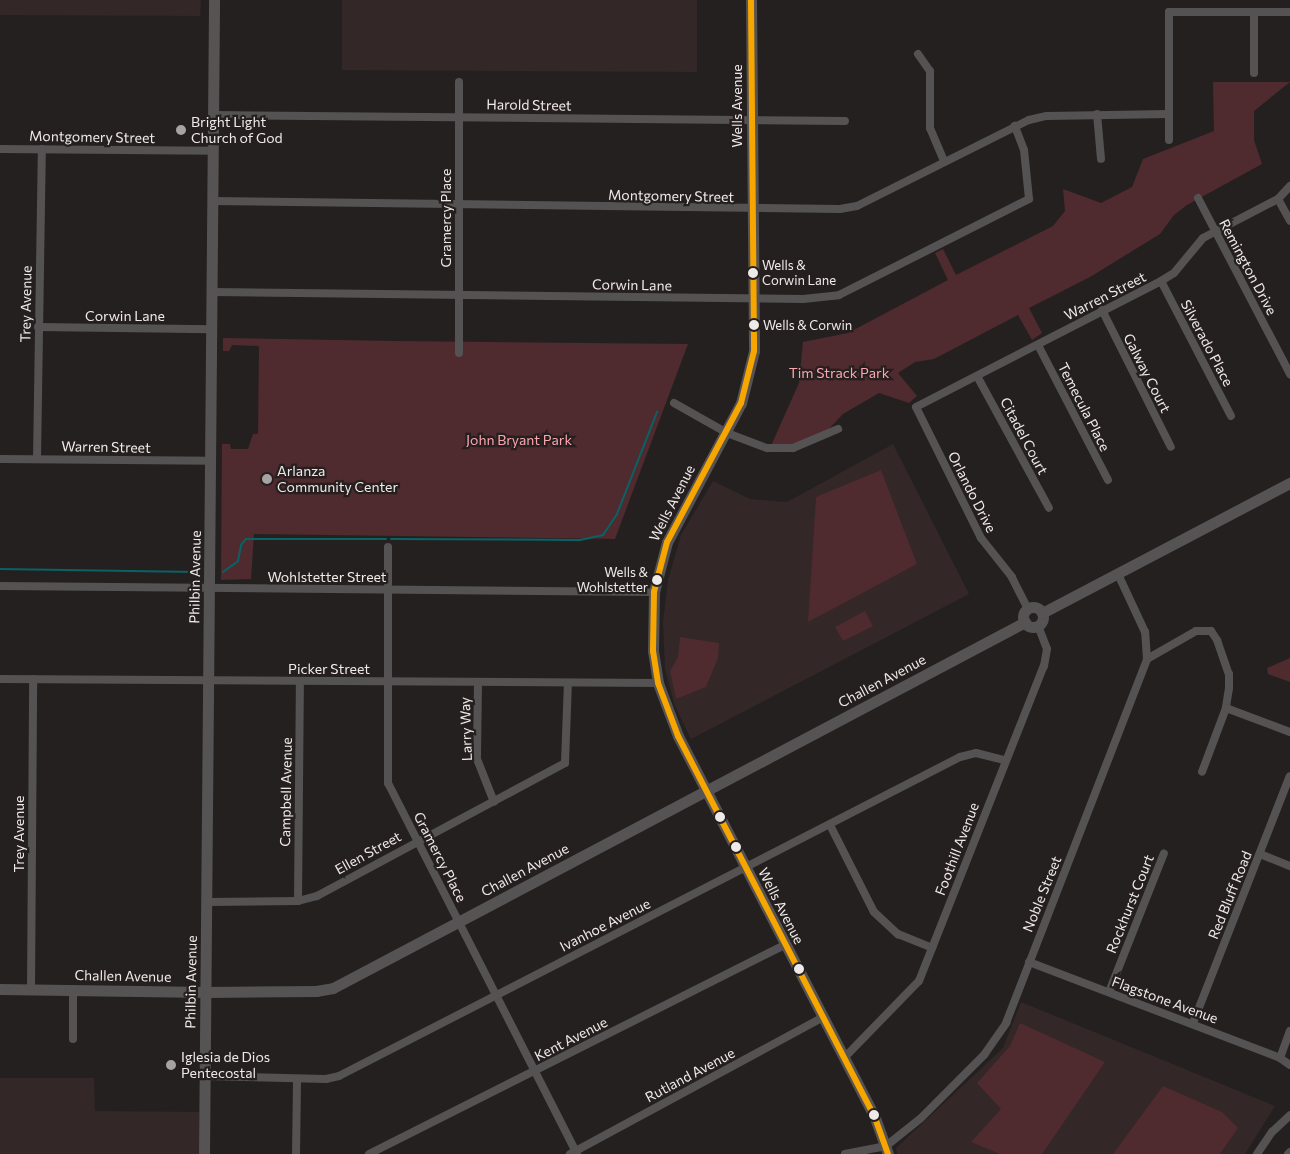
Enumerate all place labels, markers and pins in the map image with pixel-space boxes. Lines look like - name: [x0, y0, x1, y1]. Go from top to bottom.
- place label: Bright Light Church of God: [191, 114, 283, 146]
- marker: Bright Light Church of God: [175, 124, 187, 136]
- place label: Wells & Corwin Lane: [762, 258, 836, 289]
- marker: Wells & Corwin Lane: [748, 268, 758, 278]
- place label: Wells & Corwin: [763, 317, 852, 333]
- marker: Wells & Corwin: [749, 320, 759, 330]
- place label: Arlanza Community Center: [277, 463, 398, 496]
- marker: Arlanza Community Center: [261, 473, 273, 485]
- place label: Wells & Wohlstetter: [577, 565, 648, 596]
- marker: Wells & Wohlstetter: [652, 575, 662, 585]
- unlabelled marker: [715, 812, 725, 822]
- unlabelled marker: [731, 842, 741, 852]
- unlabelled marker: [794, 964, 804, 974]
- place label: Iglesia de Dios Pentecostal: [181, 1049, 270, 1082]
- marker: Iglesia de Dios Pentecostal: [165, 1059, 177, 1071]
- unlabelled marker: [869, 1110, 879, 1120]

